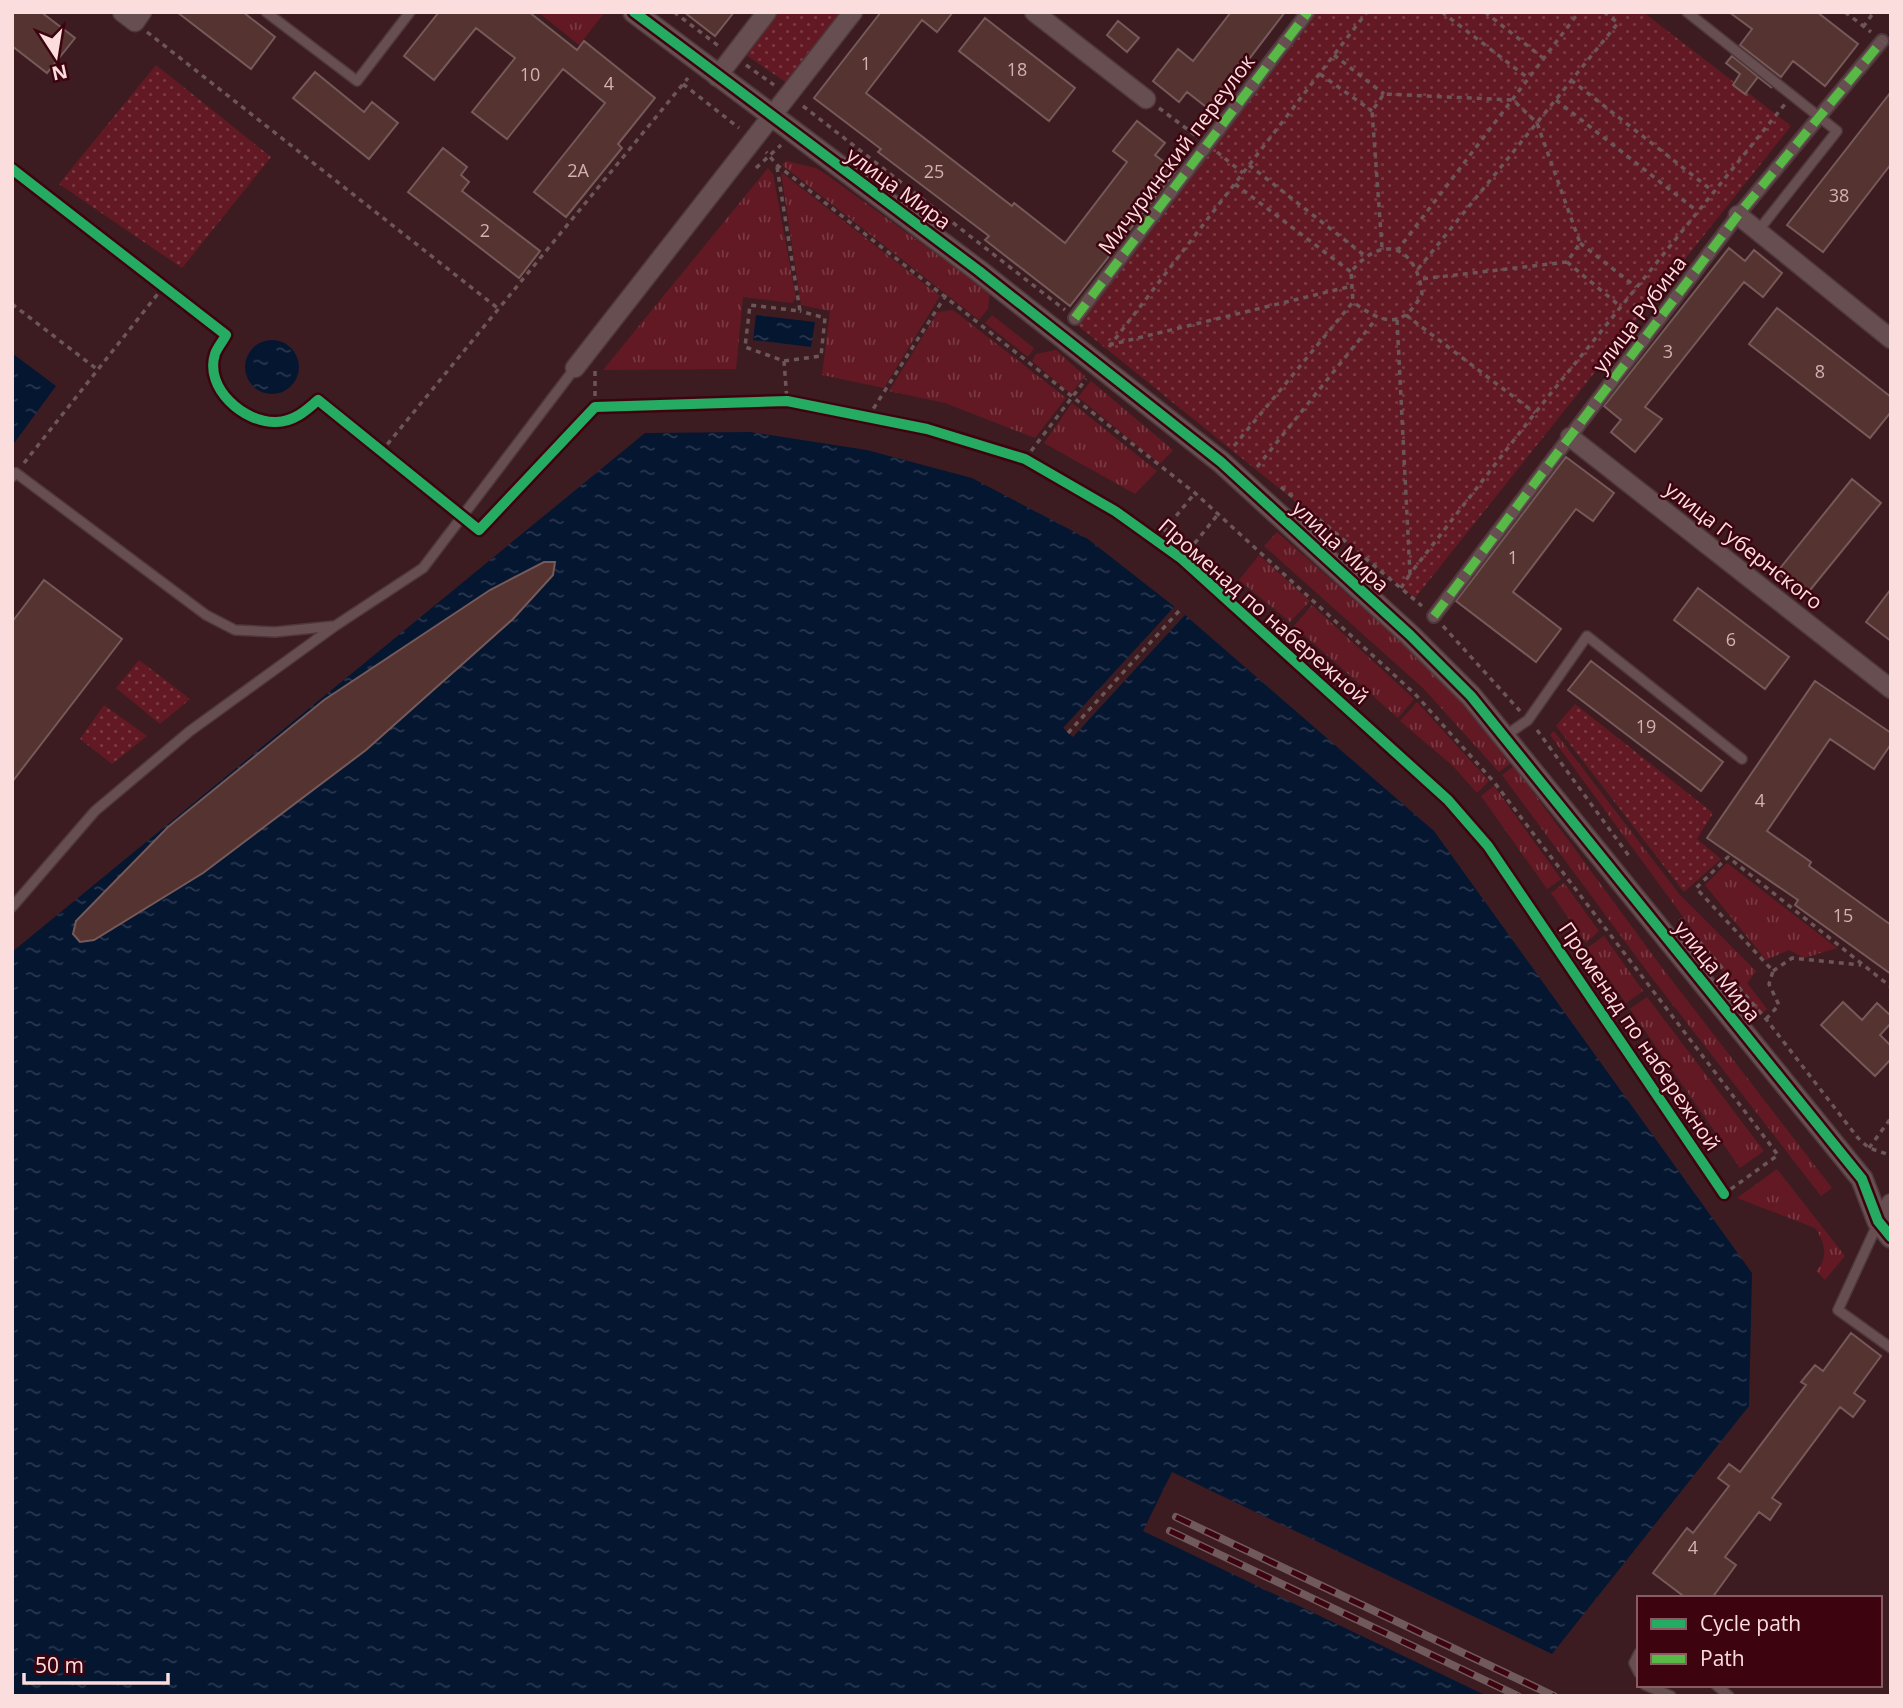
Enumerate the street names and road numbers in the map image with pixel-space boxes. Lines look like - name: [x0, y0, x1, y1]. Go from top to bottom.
- street label: Мичуринский переулок: [1092, 48, 1261, 260]
- street label: улица Мира: [841, 141, 957, 235]
- street label: улица Рубина: [1586, 250, 1692, 378]
- street label: улица Губернского: [1659, 474, 1829, 616]
- street label: улица Мира: [1287, 494, 1395, 598]
- street label: Променад по набережной: [1153, 512, 1375, 710]
- street label: улица Мира: [1668, 914, 1768, 1028]
- street label: Променад по набережной: [1553, 916, 1727, 1156]

